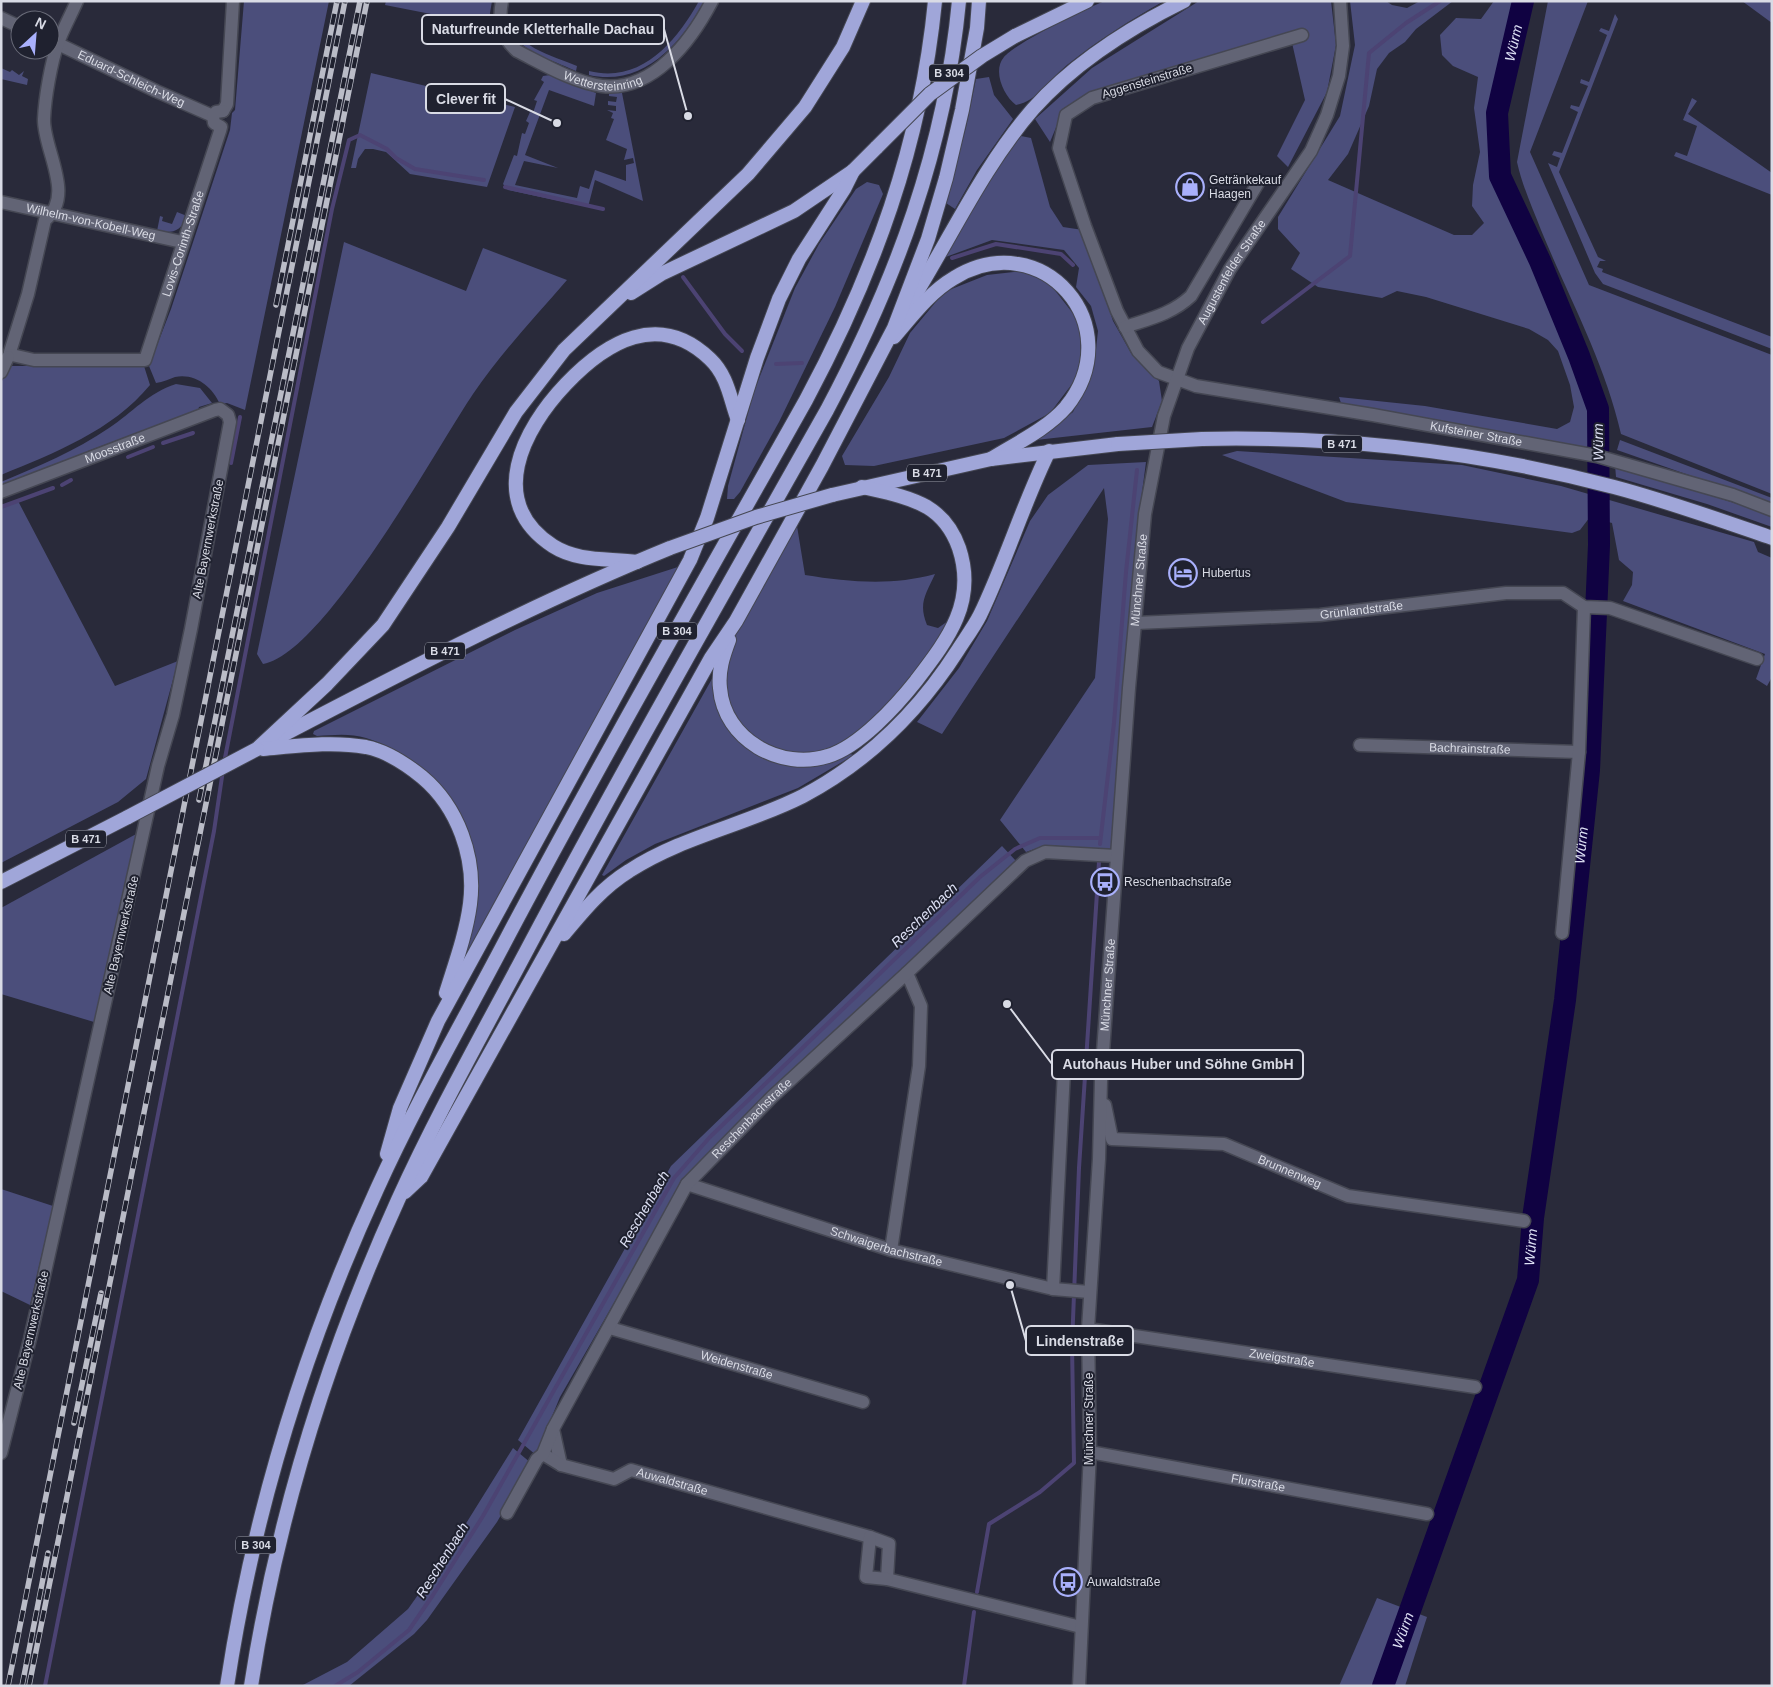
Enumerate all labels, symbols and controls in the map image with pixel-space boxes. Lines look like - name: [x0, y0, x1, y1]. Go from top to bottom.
- north arrow: [10, 10, 60, 60]
- text: N: [33, 14, 49, 33]
- callout: Naturfreunde Kletterhalle Dachau: [422, 15, 664, 44]
- text: Naturfreunde Kletterhalle Dachau: [432, 21, 654, 37]
- water label: Würm: [1501, 23, 1525, 63]
- street label: Eduard-Schleich-Weg: [75, 47, 187, 110]
- street label: Aggensteinstraße: [1100, 60, 1194, 101]
- road number: B 304: [929, 64, 969, 82]
- street label: Wettersteinring: [561, 68, 645, 93]
- callout: Clever fit: [426, 84, 505, 113]
- text: Clever fit: [436, 91, 496, 107]
- shop icon: Getränkekauf Haagen: [1175, 172, 1205, 202]
- place label: Getränkekauf Haagen: [1209, 173, 1282, 201]
- street label: Lovis-Corinth-Straße: [159, 188, 207, 299]
- street label: Wilhelm-von-Kobell-Weg: [25, 201, 157, 243]
- street label: Augustenfelder Straße: [1195, 217, 1269, 327]
- street label: Kufsteiner Straße: [1429, 419, 1524, 449]
- water label: Würm: [1590, 423, 1606, 461]
- street label: Moosstraße: [83, 430, 147, 466]
- road number: B 471: [1322, 436, 1362, 452]
- road number: B 471: [907, 464, 947, 482]
- street label: Alte Bayernwerkstraße: [190, 478, 227, 600]
- street label: Münchner Straße: [1128, 533, 1150, 627]
- hotel icon: Hubertus: [1168, 558, 1198, 588]
- place label: Hubertus: [1202, 566, 1251, 580]
- street label: Grünlandstraße: [1319, 598, 1404, 622]
- road number: B 304: [657, 622, 697, 640]
- road number: B 471: [425, 642, 465, 659]
- street label: Bachrainstraße: [1429, 740, 1511, 757]
- water label: Würm: [1571, 826, 1591, 865]
- road number: B 471: [66, 831, 106, 848]
- bus stop icon: Reschenbachstraße: [1090, 867, 1120, 897]
- street label: Alte Bayernwerkstraße: [101, 874, 142, 996]
- place label: Reschenbachstraße: [1124, 875, 1232, 889]
- water label: Reschenbach: [888, 879, 960, 950]
- street label: Münchner Straße: [1098, 938, 1118, 1032]
- callout: Autohaus Huber und Söhne GmbH: [1052, 1050, 1303, 1079]
- text: Autohaus Huber und Söhne GmbH: [1063, 1056, 1294, 1072]
- street label: Reschenbachstraße: [709, 1075, 795, 1161]
- street label: Brunnenweg: [1256, 1152, 1323, 1191]
- water label: Reschenbach: [616, 1168, 672, 1250]
- street label: Schwaigerbachstraße: [828, 1224, 944, 1269]
- water label: Würm: [1521, 1228, 1540, 1266]
- street label: Alte Bayernwerkstraße: [11, 1269, 52, 1391]
- callout: Lindenstraße: [1026, 1326, 1133, 1355]
- text: Lindenstraße: [1036, 1333, 1124, 1349]
- street label: Zweigstraße: [1248, 1346, 1316, 1370]
- street label: Weidenstraße: [699, 1348, 775, 1382]
- street label: Münchner Straße: [1082, 1372, 1096, 1465]
- street label: Auwaldstraße: [635, 1465, 710, 1498]
- street label: Flurstraße: [1230, 1471, 1287, 1495]
- water label: Reschenbach: [413, 1519, 472, 1601]
- road number: B 304: [236, 1536, 276, 1554]
- bus stop icon: Auwaldstraße: [1053, 1567, 1083, 1597]
- place label: Auwaldstraße: [1087, 1575, 1161, 1589]
- water label: Würm: [1389, 1610, 1417, 1651]

